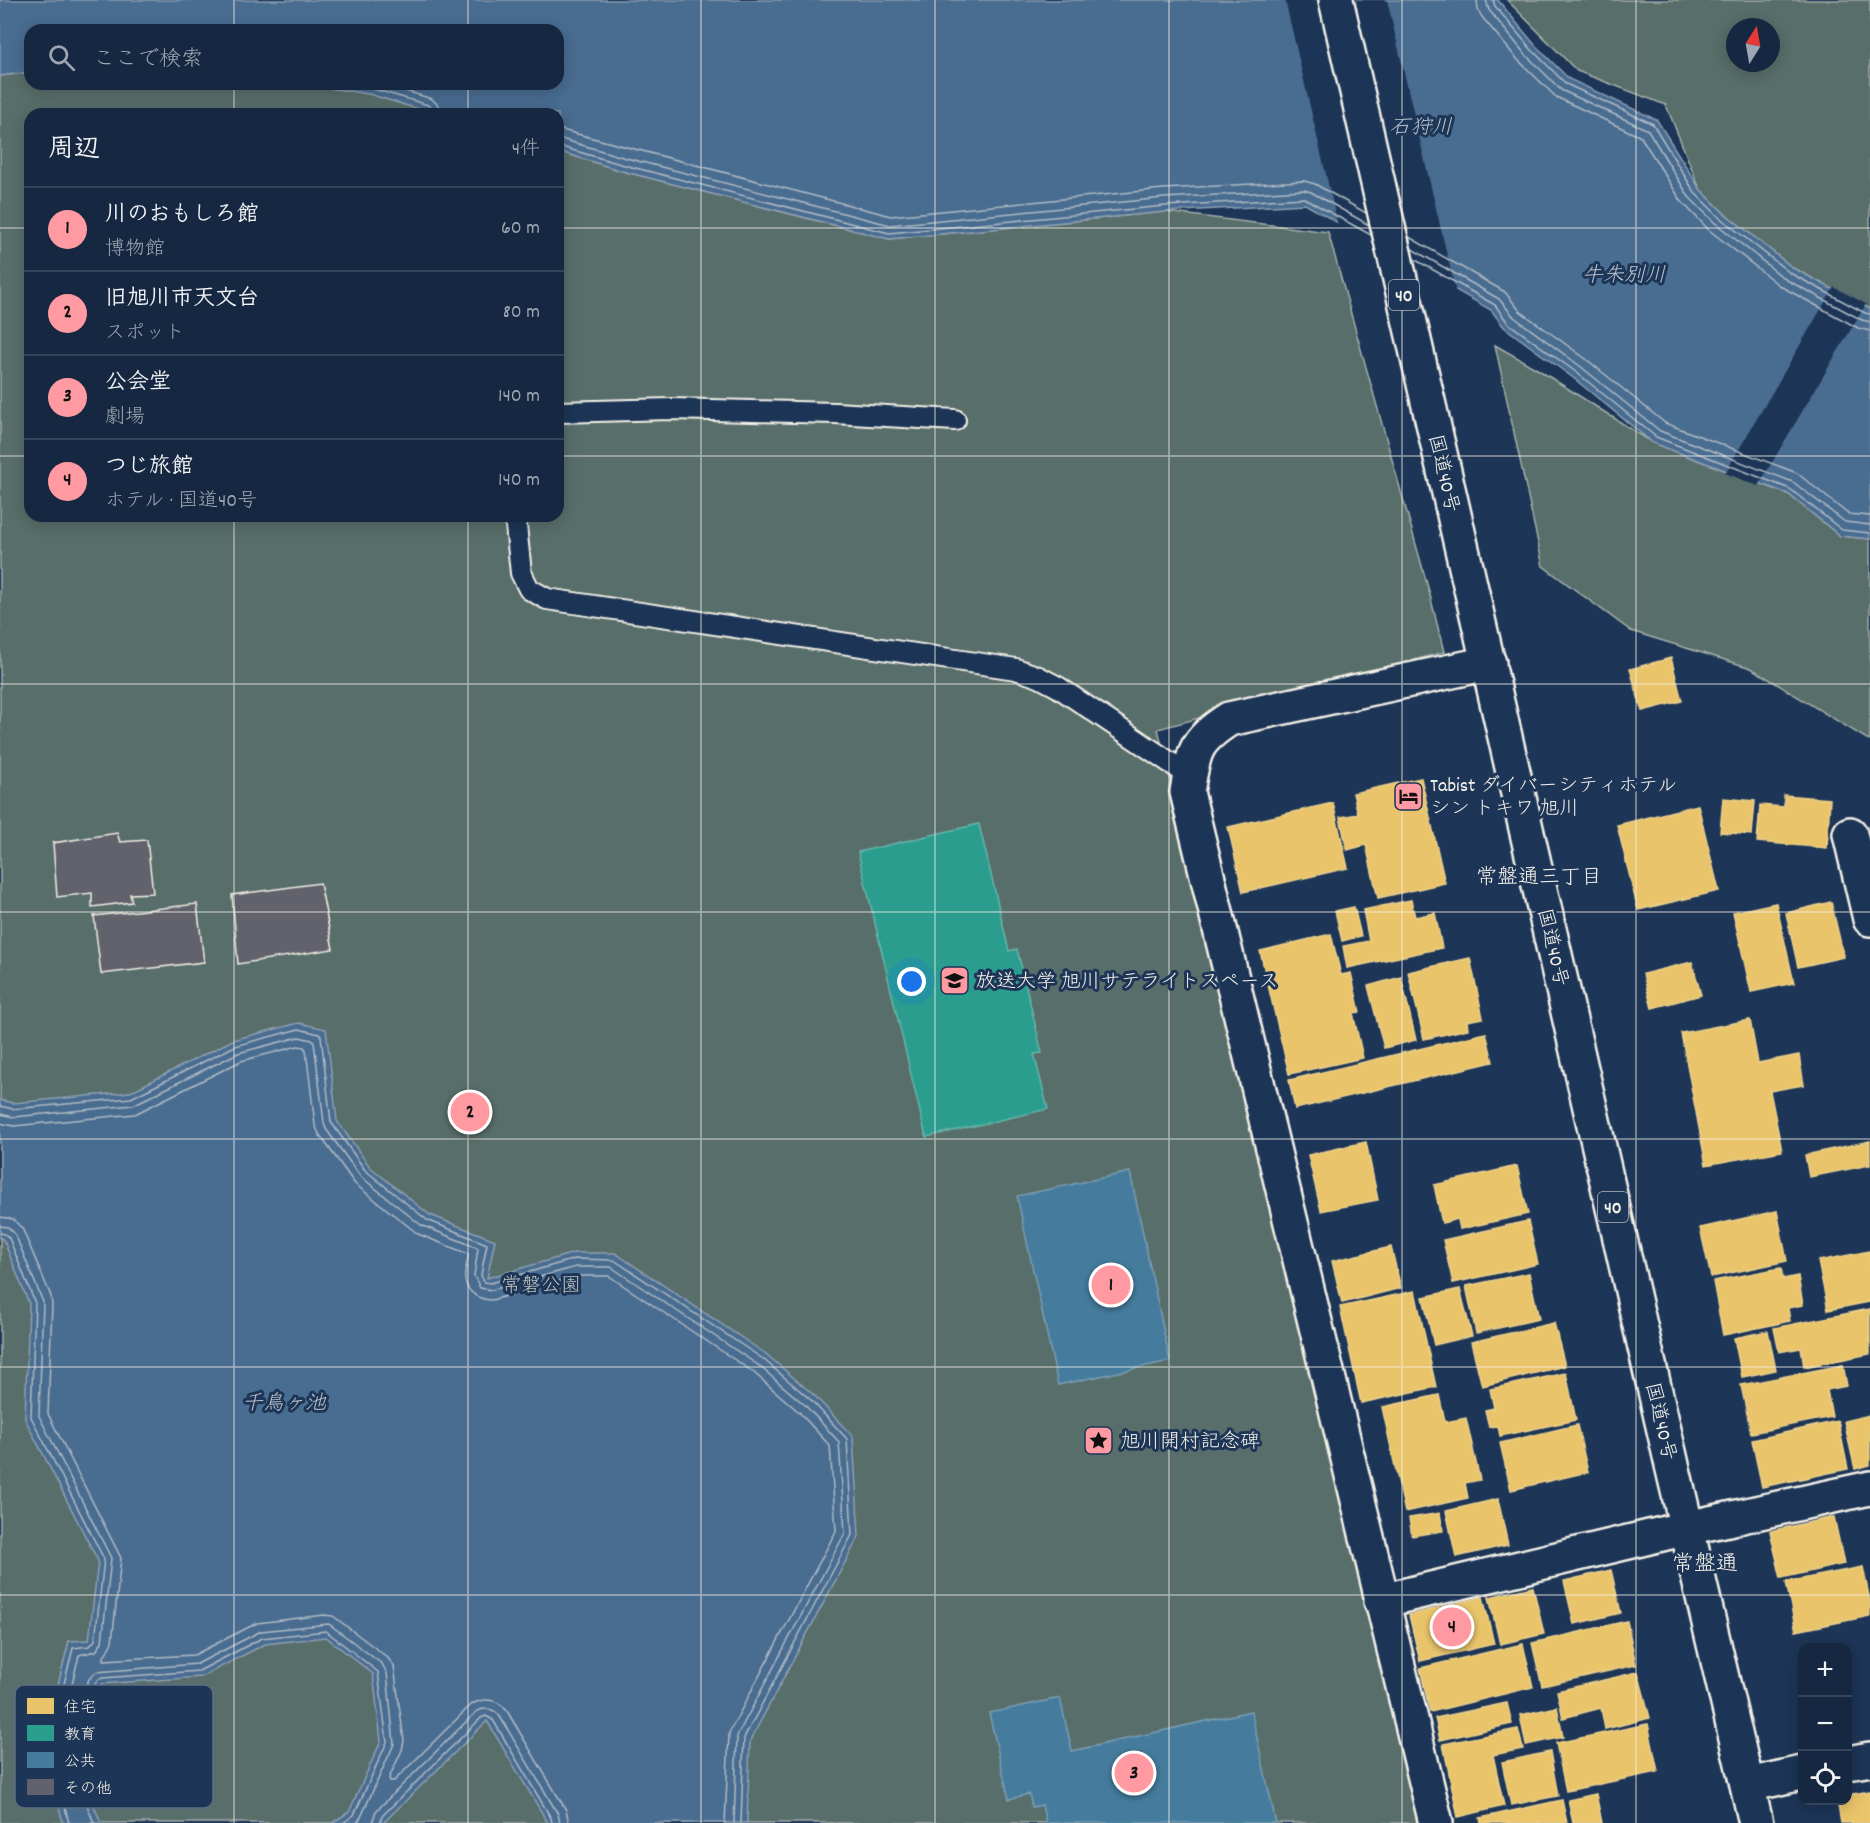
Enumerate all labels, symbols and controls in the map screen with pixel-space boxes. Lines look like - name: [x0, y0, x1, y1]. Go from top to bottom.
- north arrow: [1726, 18, 1780, 72]
- search box: [24, 24, 564, 90]
- icon: search: [45, 41, 78, 74]
- text: ここで検索: [93, 45, 203, 76]
- water label: 石狩川: [1390, 114, 1453, 144]
- text: 周辺: [48, 132, 100, 169]
- text: 4件: [512, 136, 540, 164]
- text: 川のおもしろ館: [105, 200, 259, 231]
- text: 1: [65, 215, 70, 243]
- text: 60 m: [501, 215, 540, 243]
- text: 博物館: [105, 236, 165, 264]
- water label: 牛朱別川: [1582, 262, 1666, 292]
- road number: 40: [1389, 280, 1419, 310]
- text: 旧旭川市天文台: [105, 284, 259, 315]
- text: 2: [63, 299, 72, 327]
- text: 80 m: [503, 299, 540, 327]
- text: スポット: [105, 320, 185, 348]
- text: 公会堂: [105, 368, 171, 399]
- text: 3: [63, 383, 72, 411]
- text: 140 m: [498, 383, 540, 411]
- text: 劇場: [105, 404, 145, 432]
- street label: 国道40号: [1420, 432, 1465, 515]
- text: つじ旅館: [105, 452, 193, 483]
- text: 4: [63, 467, 72, 495]
- text: 140 m: [498, 467, 540, 495]
- text: ホテル · 国道40号: [105, 488, 257, 516]
- place label: Tabist ダイバーシティホテル シン トキワ 旭川: [1430, 773, 1677, 824]
- hotel icon: Tabist ダイバーシティホテル シン トキワ 旭川: [1393, 780, 1425, 812]
- district label: 常盤通三丁目: [1476, 864, 1602, 894]
- street label: 国道40号: [1529, 906, 1574, 989]
- school or university icon: 放送大学 旭川サテライトスペース: [939, 964, 971, 996]
- your location: [897, 967, 926, 996]
- place label: 放送大学 旭川サテライトスペース: [976, 969, 1279, 997]
- pin: 2: [450, 1090, 490, 1134]
- road number: 40: [1598, 1192, 1628, 1222]
- pin: 1: [1092, 1262, 1130, 1308]
- park label: 常磐公園: [501, 1273, 581, 1301]
- street label: 国道40号: [1637, 1380, 1682, 1463]
- water label: 千鳥ヶ池: [242, 1390, 327, 1420]
- place icon: 旭川開村記念碑: [1083, 1424, 1115, 1456]
- place label: 旭川開村記念碑: [1120, 1429, 1260, 1457]
- district label: 常盤通: [1672, 1550, 1738, 1581]
- pin: 4: [1432, 1604, 1472, 1650]
- map controls: [1798, 1643, 1852, 1805]
- button: +: [1798, 1643, 1852, 1697]
- legend: [15, 1685, 213, 1808]
- text: 住宅: [64, 1697, 96, 1720]
- button: −: [1798, 1697, 1852, 1751]
- text: 教育: [64, 1724, 96, 1747]
- pin: 3: [1114, 1750, 1154, 1796]
- text: 公共: [64, 1751, 96, 1774]
- button: locate: [1798, 1751, 1852, 1805]
- text: その他: [64, 1778, 112, 1801]

